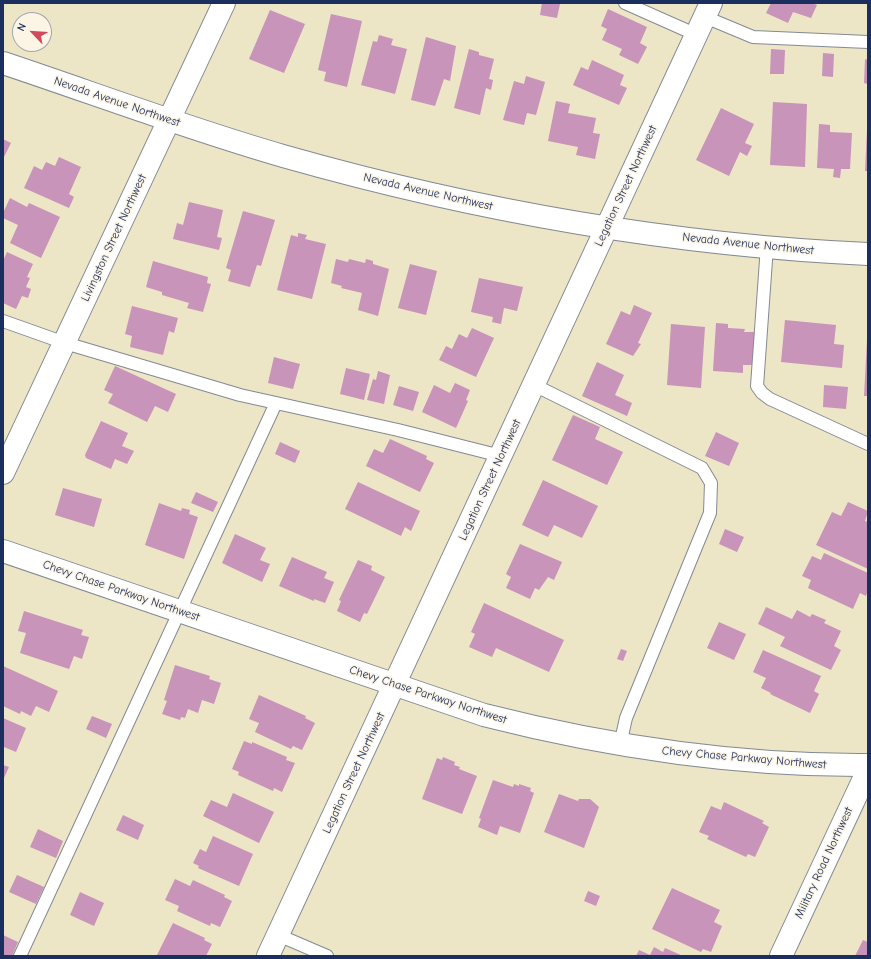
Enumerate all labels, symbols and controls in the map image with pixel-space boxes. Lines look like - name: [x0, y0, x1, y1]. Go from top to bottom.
- north arrow: [12, 12, 52, 52]
- text: N: [14, 21, 29, 33]
- street label: Nevada Avenue Northwest: [52, 74, 182, 130]
- street label: Legation Street Northwest: [592, 123, 660, 249]
- street label: Nevada Avenue Northwest: [362, 170, 494, 214]
- street label: Livingston Street Northwest: [78, 172, 150, 304]
- street label: Nevada Avenue Northwest: [681, 230, 815, 258]
- street label: Legation Street Northwest: [456, 417, 524, 543]
- street label: Chevy Chase Parkway Northwest: [41, 557, 201, 625]
- street label: Chevy Chase Parkway Northwest: [347, 663, 509, 727]
- street label: Legation Street Northwest: [320, 710, 388, 836]
- street label: Chevy Chase Parkway Northwest: [661, 744, 827, 772]
- street label: Military Road Northwest: [792, 805, 856, 921]

